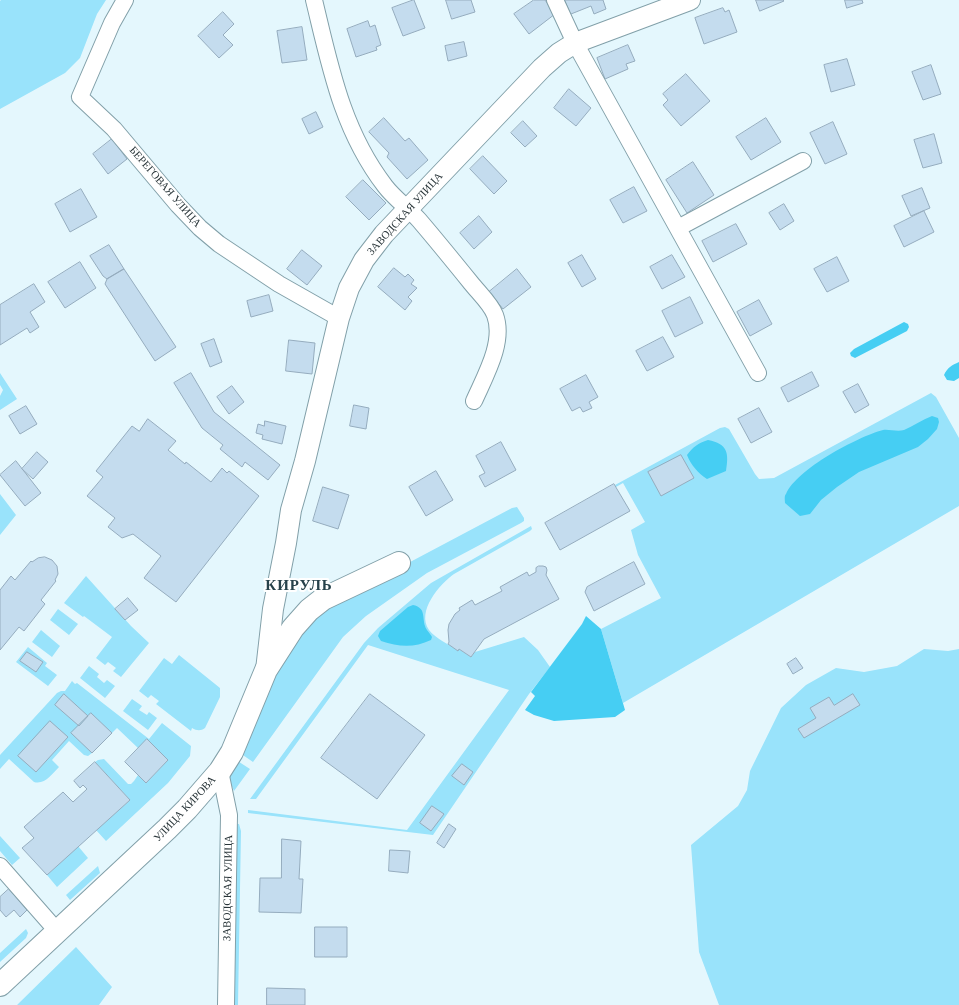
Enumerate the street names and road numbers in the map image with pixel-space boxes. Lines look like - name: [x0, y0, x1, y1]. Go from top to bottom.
- street label: БЕРЕГОВАЯ УЛИЦА: [126, 144, 204, 230]
- street label: ЗАВОДСКАЯ УЛИЦА: [364, 170, 446, 258]
- street label: УЛИЦА КИРОВА: [151, 773, 219, 845]
- street label: ЗАВОДСКАЯ УЛИЦА: [220, 835, 236, 941]

